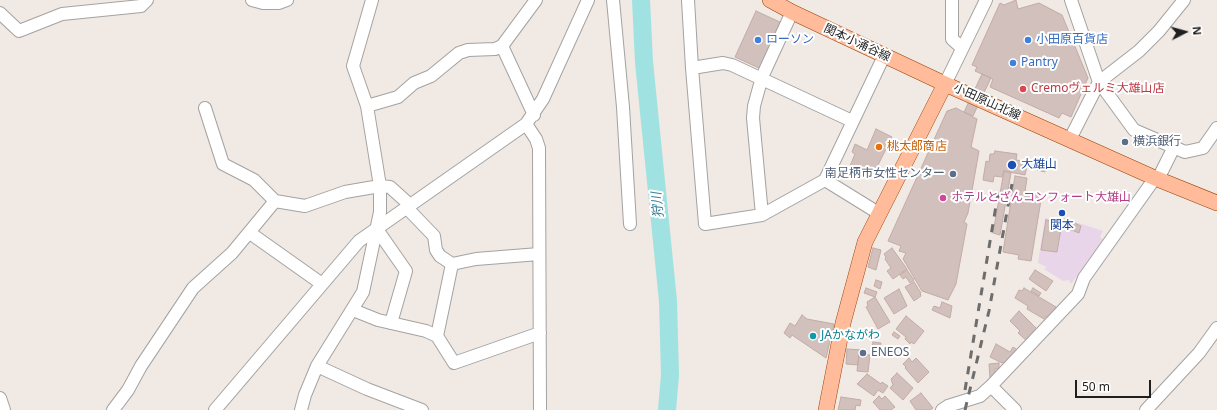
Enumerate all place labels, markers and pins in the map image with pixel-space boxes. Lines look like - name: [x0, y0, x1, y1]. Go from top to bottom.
- place label: ローソン: [766, 33, 814, 47]
- place label: 小田原百貨店: [1036, 33, 1108, 47]
- marker: ローソン: [753, 35, 763, 45]
- marker: 小田原百貨店: [1023, 35, 1033, 45]
- place label: Pantry: [1021, 56, 1058, 70]
- marker: Pantry: [1008, 58, 1018, 68]
- place label: Cremoヴェルミ大雄山店: [1031, 82, 1165, 96]
- marker: Cremoヴェルミ大雄山店: [1018, 84, 1028, 94]
- place label: 横浜銀行: [1133, 135, 1181, 149]
- marker: 横浜銀行: [1120, 137, 1130, 147]
- place label: 桃太郎商店: [887, 140, 947, 154]
- marker: 桃太郎商店: [874, 142, 884, 152]
- place label: 大雄山: [1021, 158, 1057, 172]
- marker: 大雄山: [1006, 159, 1018, 171]
- place label: 南足柄市女性センター: [825, 167, 945, 181]
- marker: 南足柄市女性センター: [948, 169, 958, 179]
- place label: ホテルとざんコンフォート大雄山: [951, 191, 1131, 205]
- marker: ホテルとざんコンフォート大雄山: [938, 193, 948, 203]
- marker: 関本: [1057, 208, 1067, 218]
- place label: 関本: [1050, 219, 1074, 233]
- place label: JAかながわ: [821, 329, 880, 343]
- marker: JAかながわ: [808, 331, 818, 341]
- place label: ENEOS: [871, 346, 909, 360]
- marker: ENEOS: [858, 348, 868, 358]

